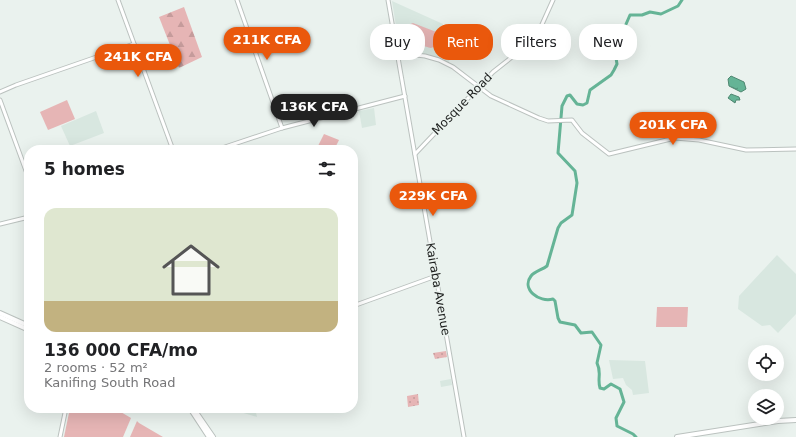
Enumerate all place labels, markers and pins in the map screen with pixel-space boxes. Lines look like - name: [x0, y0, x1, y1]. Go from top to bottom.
- pin: 211K CFA: [226, 27, 308, 61]
- pin: 241K CFA: [97, 44, 179, 78]
- pin: 136K CFA: [273, 94, 355, 128]
- pin: 201K CFA: [632, 112, 714, 146]
- pin: 229K CFA: [392, 183, 474, 217]

